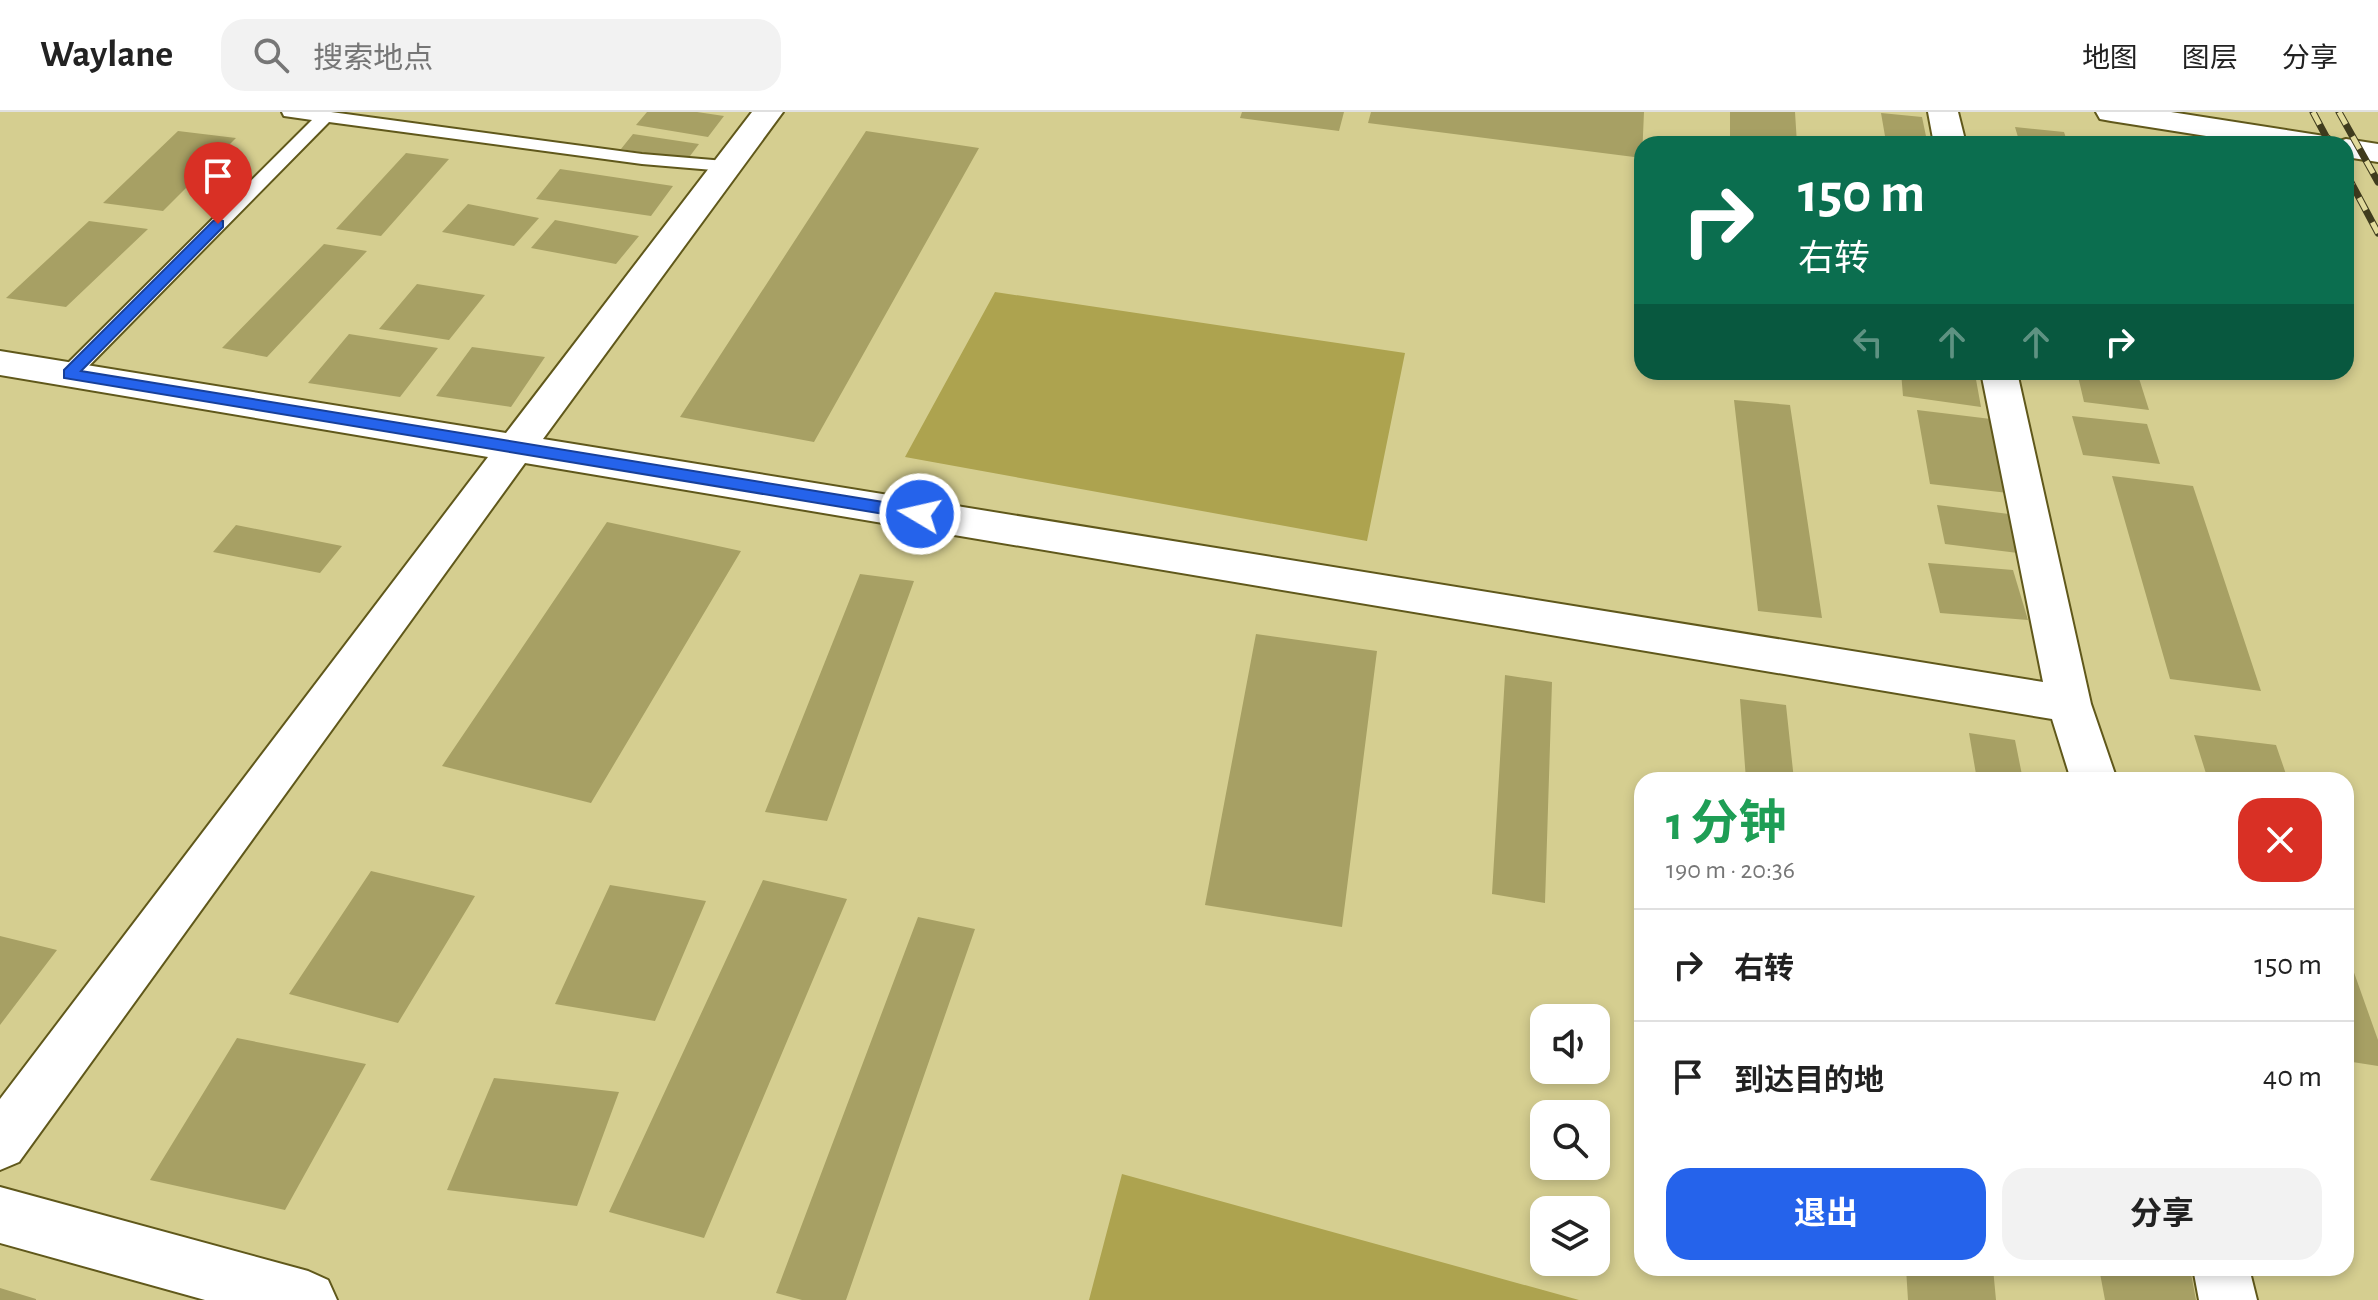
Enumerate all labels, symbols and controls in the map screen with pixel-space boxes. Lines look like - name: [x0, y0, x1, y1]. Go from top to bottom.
- search box: [221, 19, 781, 91]
- icon: search: [249, 33, 293, 77]
- text: Waylane: [40, 36, 173, 74]
- text: 搜索地点: [313, 44, 433, 74]
- text: 地图: [2082, 45, 2138, 73]
- text: 图层: [2182, 45, 2238, 73]
- text: 分享: [2282, 45, 2338, 73]
- pin: [184, 142, 252, 224]
- icon: arrive: [196, 154, 240, 198]
- text: 150 m: [1798, 166, 1925, 222]
- icon: right: [1666, 168, 1770, 272]
- text: 右转: [1798, 241, 1870, 277]
- icon: left: [1846, 320, 1890, 364]
- icon: ahead: [1930, 320, 1974, 364]
- icon: ahead: [2014, 320, 2058, 364]
- icon: right: [2098, 320, 2142, 364]
- position arrow: [878, 472, 962, 556]
- button: close: [2238, 798, 2322, 882]
- text: 1 分钟: [1666, 801, 1787, 849]
- text: 190 m · 20:36: [1666, 857, 1795, 883]
- icon: right: [1666, 943, 1710, 987]
- text: 150 m: [2254, 950, 2322, 980]
- text: 右转: [1734, 954, 1794, 984]
- map controls: [1530, 1004, 1610, 1276]
- button: sound: [1530, 1004, 1610, 1084]
- icon: arrive: [1666, 1055, 1710, 1099]
- text: 40 m: [2263, 1062, 2322, 1092]
- text: 到达目的地: [1734, 1066, 1884, 1096]
- button: search: [1530, 1100, 1610, 1180]
- button: 退出: [1666, 1168, 1986, 1260]
- button: 分享: [2002, 1168, 2322, 1260]
- button: layers: [1530, 1196, 1610, 1276]

